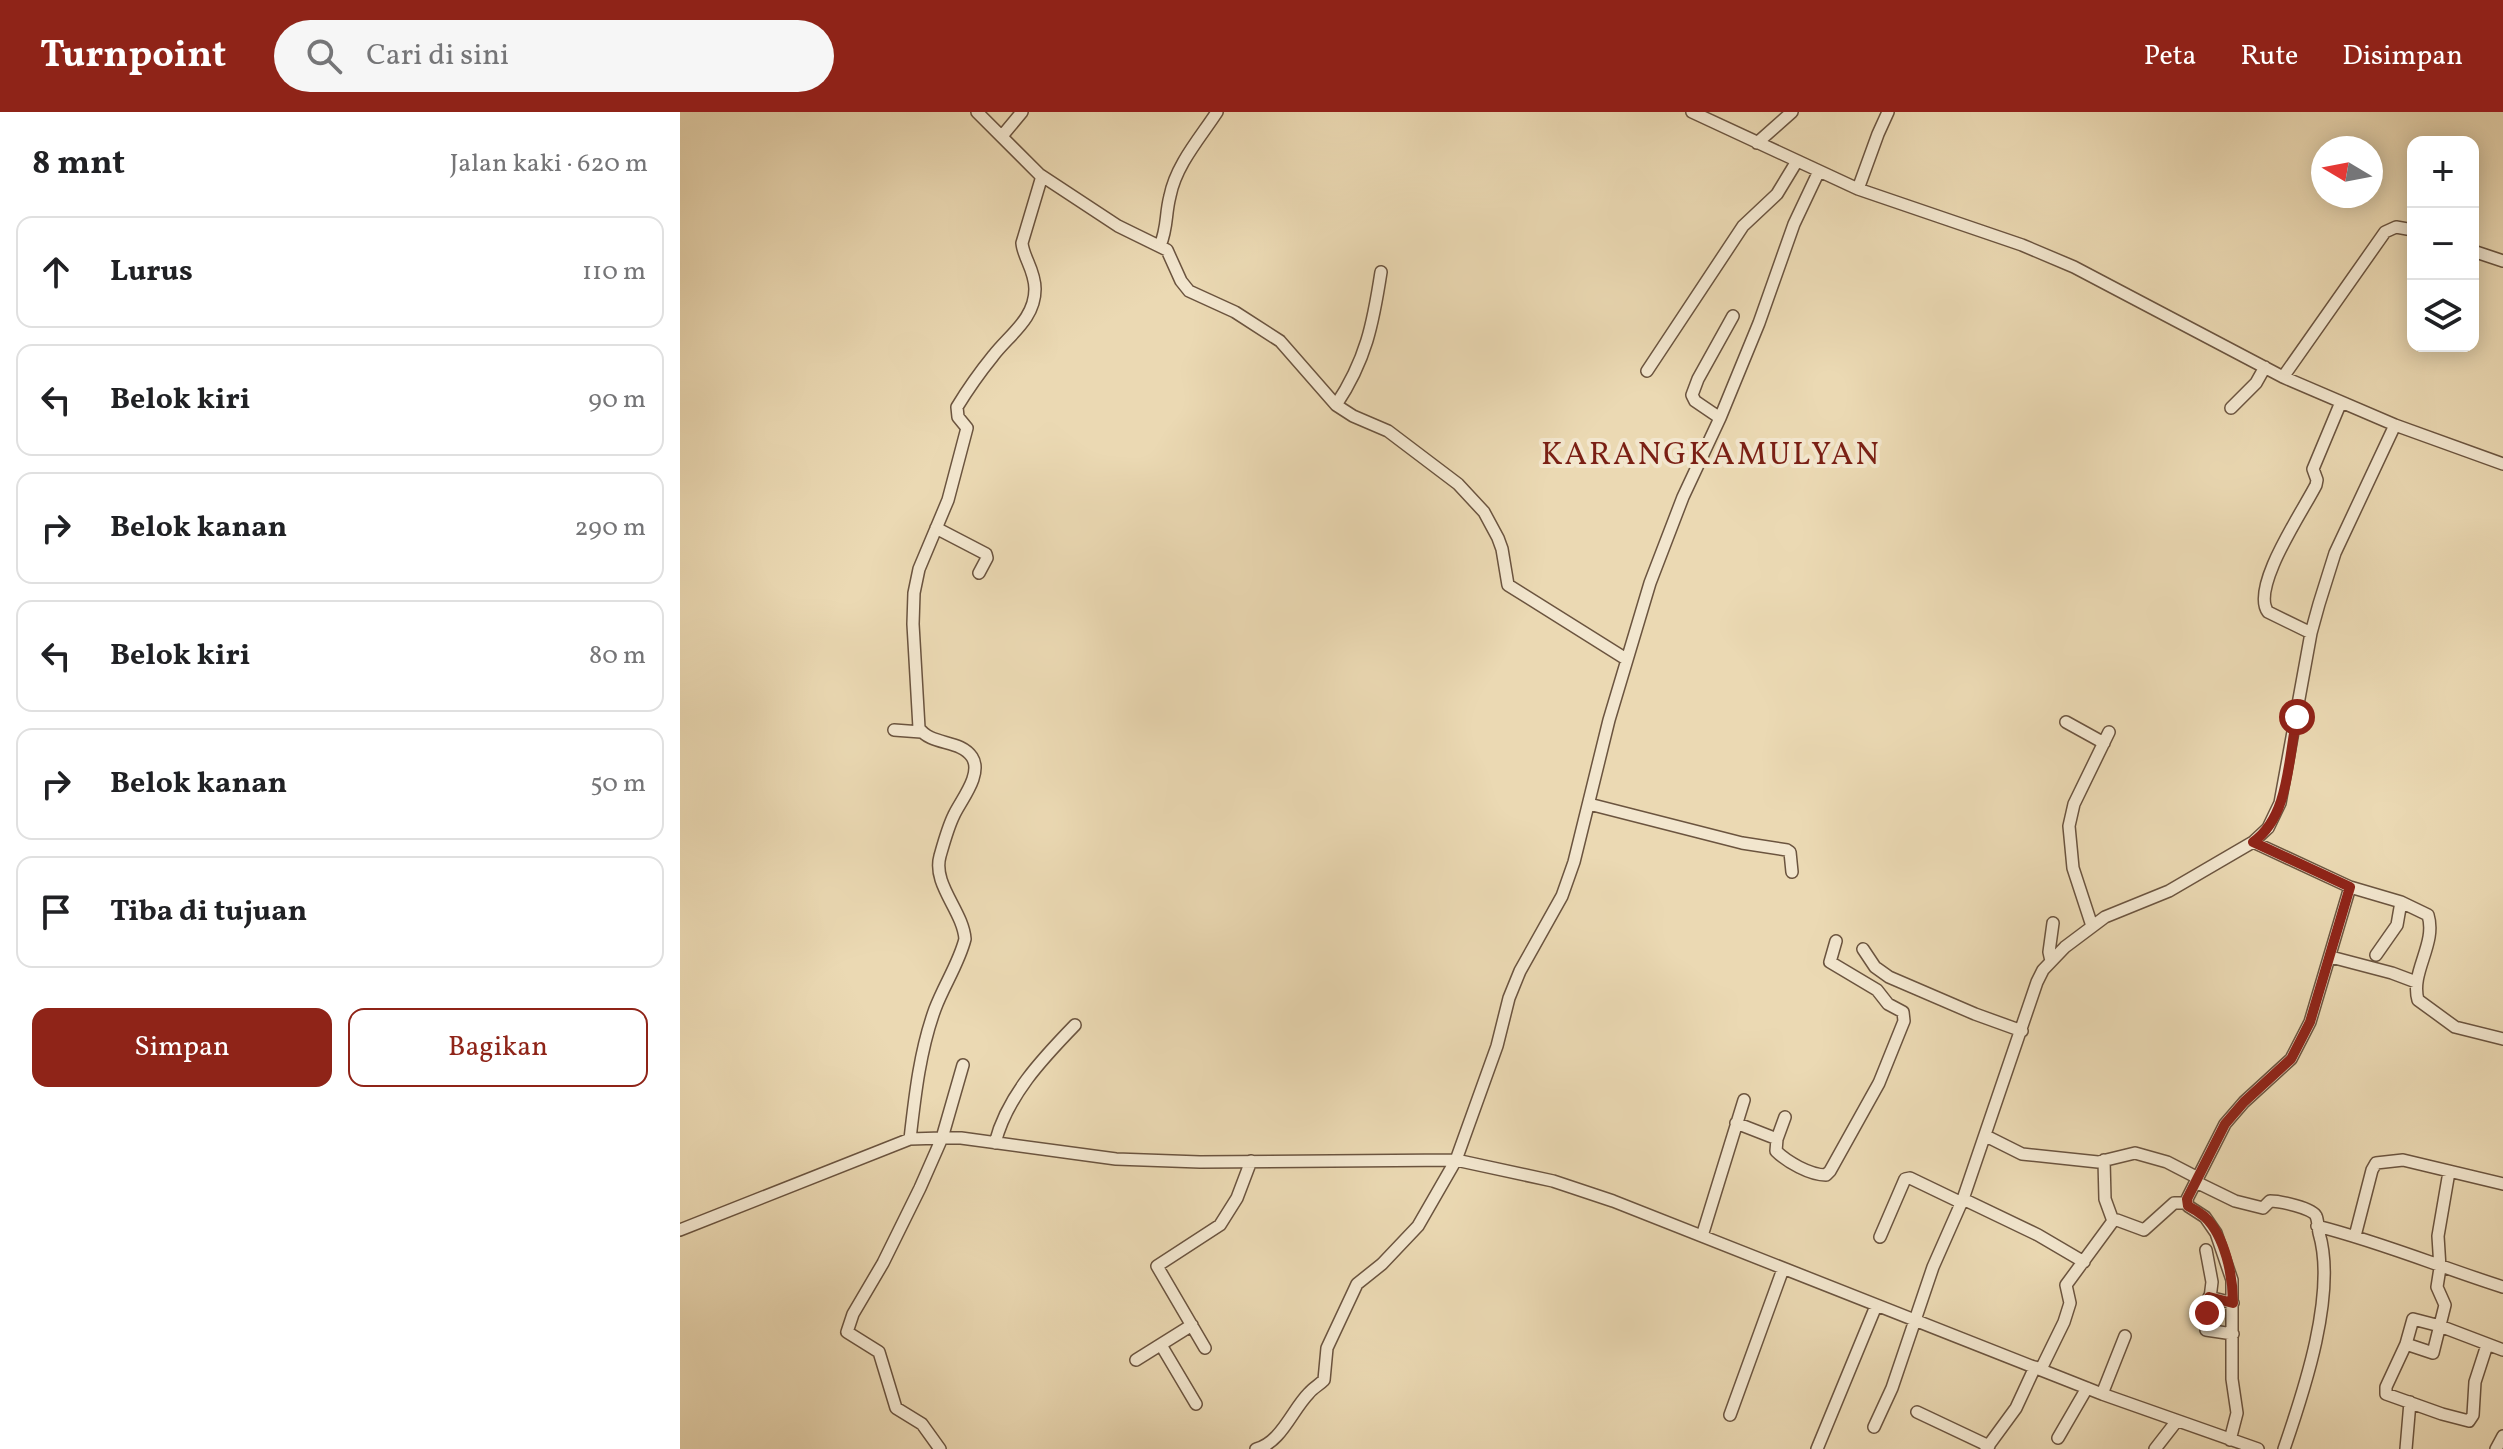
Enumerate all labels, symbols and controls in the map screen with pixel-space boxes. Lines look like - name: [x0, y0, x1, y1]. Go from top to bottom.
- search box: [274, 20, 834, 92]
- text: Turnpoint: [40, 30, 226, 83]
- icon: search: [302, 34, 346, 78]
- text: Cari di sini: [366, 35, 509, 77]
- text: Peta: [2144, 37, 2196, 76]
- text: Rute: [2240, 37, 2298, 76]
- text: Disimpan: [2342, 37, 2463, 76]
- north arrow: [2311, 136, 2383, 208]
- map controls: [2407, 136, 2479, 352]
- button: +: [2407, 136, 2479, 208]
- text: 8 mnt: [32, 141, 125, 188]
- text: Jalan kaki · 620 m: [450, 146, 648, 182]
- button: −: [2407, 208, 2479, 280]
- icon: ahead: [34, 250, 78, 294]
- text: Lurus: [110, 251, 193, 293]
- text: 110 m: [582, 254, 646, 290]
- button: layers: [2407, 280, 2479, 352]
- icon: left: [34, 378, 78, 422]
- text: Belok kiri: [110, 379, 250, 421]
- text: 90 m: [588, 382, 646, 418]
- district label: KARANGKAMULYAN: [1541, 434, 1881, 478]
- icon: right: [34, 506, 78, 550]
- text: Belok kanan: [110, 507, 287, 549]
- text: 290 m: [574, 510, 646, 546]
- icon: left: [34, 634, 78, 678]
- text: Belok kiri: [110, 635, 250, 677]
- text: 80 m: [589, 638, 646, 674]
- route start: [2279, 699, 2315, 735]
- icon: right: [34, 762, 78, 806]
- text: Belok kanan: [110, 763, 287, 805]
- text: 50 m: [590, 766, 646, 802]
- icon: arrive: [34, 890, 78, 934]
- text: Tiba di tujuan: [110, 891, 307, 933]
- button: Simpan: [32, 1008, 332, 1087]
- button: Bagikan: [348, 1008, 648, 1087]
- route end: [2189, 1295, 2225, 1331]

